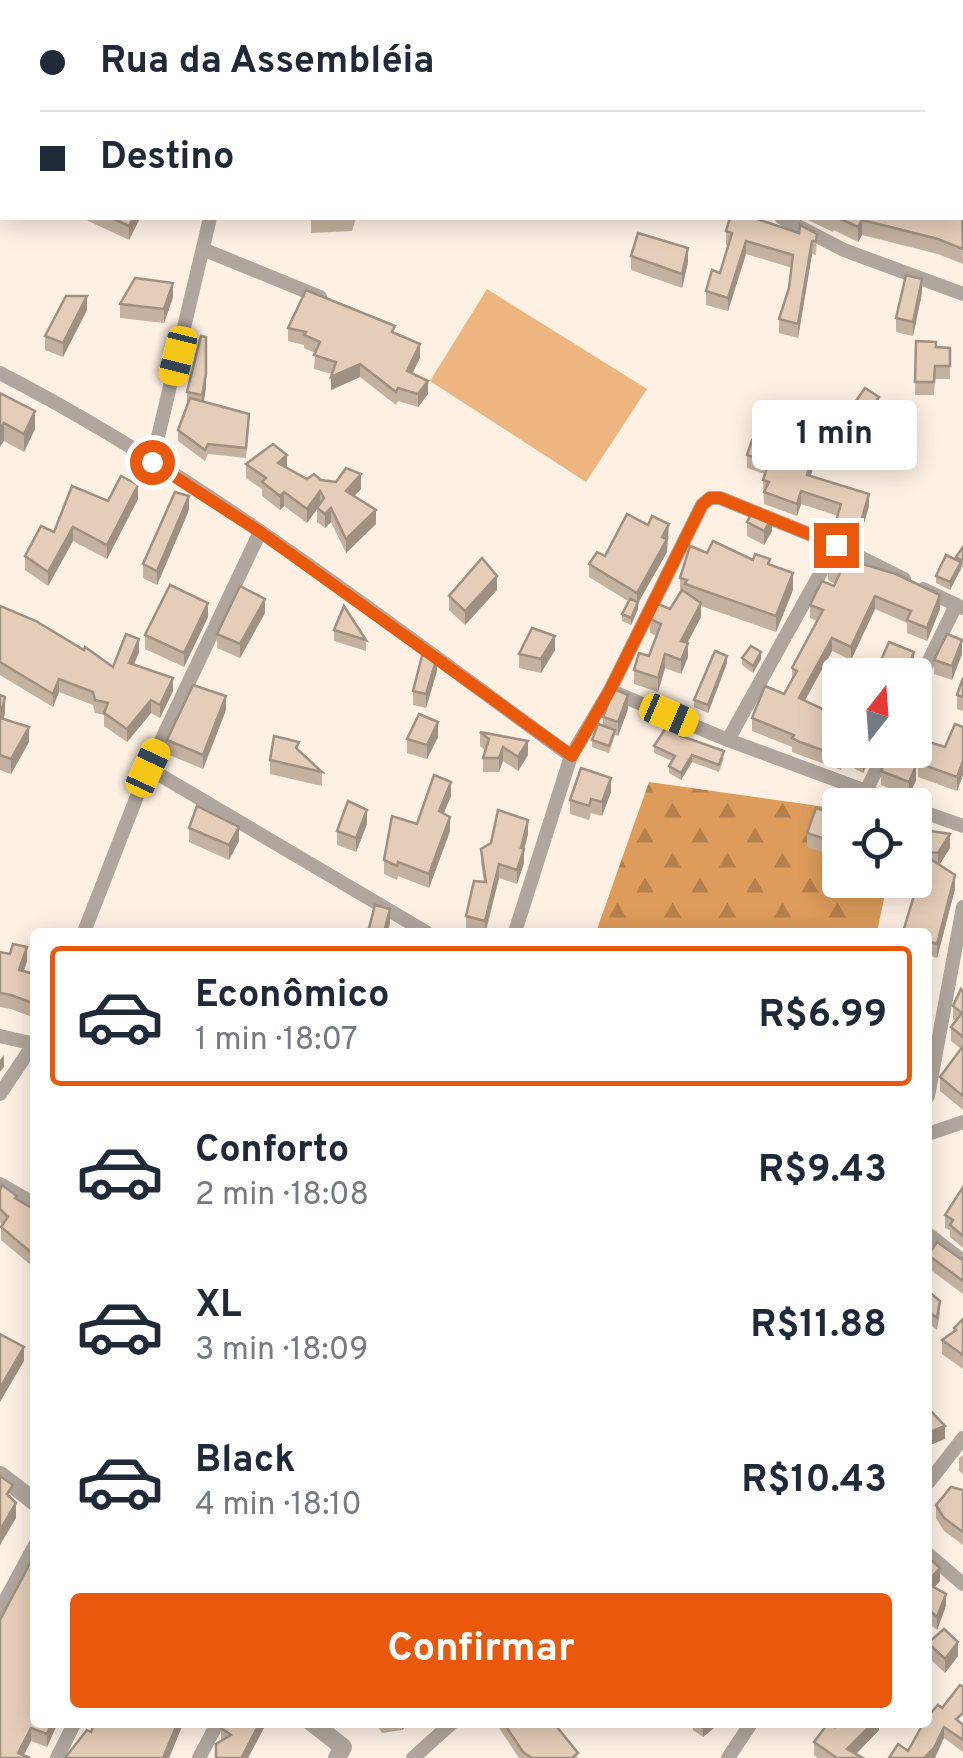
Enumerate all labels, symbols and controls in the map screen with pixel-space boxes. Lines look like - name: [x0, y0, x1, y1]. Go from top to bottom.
- text: Rua da Assembléia: [100, 38, 434, 87]
- text: Destino: [100, 134, 235, 183]
- car: [156, 323, 200, 389]
- callout: 1 min: [754, 400, 918, 470]
- text: 1 min: [796, 415, 873, 455]
- route start: [130, 440, 175, 485]
- route end: [814, 523, 859, 568]
- north arrow: [822, 658, 932, 768]
- map controls: [822, 658, 932, 898]
- car: [636, 689, 702, 741]
- car: [122, 734, 174, 802]
- button: locate: [822, 788, 932, 898]
- icon: car: [75, 971, 165, 1061]
- text: Econômico: [195, 972, 390, 1021]
- text: R$6.99: [759, 992, 887, 1041]
- text: 1 min · 18:07: [195, 1021, 358, 1061]
- icon: car: [75, 1126, 165, 1216]
- text: Conforto: [195, 1127, 349, 1176]
- text: R$9.43: [758, 1147, 887, 1196]
- text: 2 min · 18:08: [195, 1176, 369, 1216]
- icon: car: [75, 1281, 165, 1371]
- text: XL: [195, 1282, 242, 1331]
- text: R$11.88: [750, 1302, 887, 1351]
- text: 3 min · 18:09: [195, 1331, 368, 1371]
- icon: car: [75, 1436, 165, 1526]
- text: Black: [195, 1437, 295, 1486]
- text: R$10.43: [741, 1457, 887, 1506]
- text: 4 min · 18:10: [195, 1486, 362, 1526]
- button: Confirmar: [70, 1593, 892, 1708]

